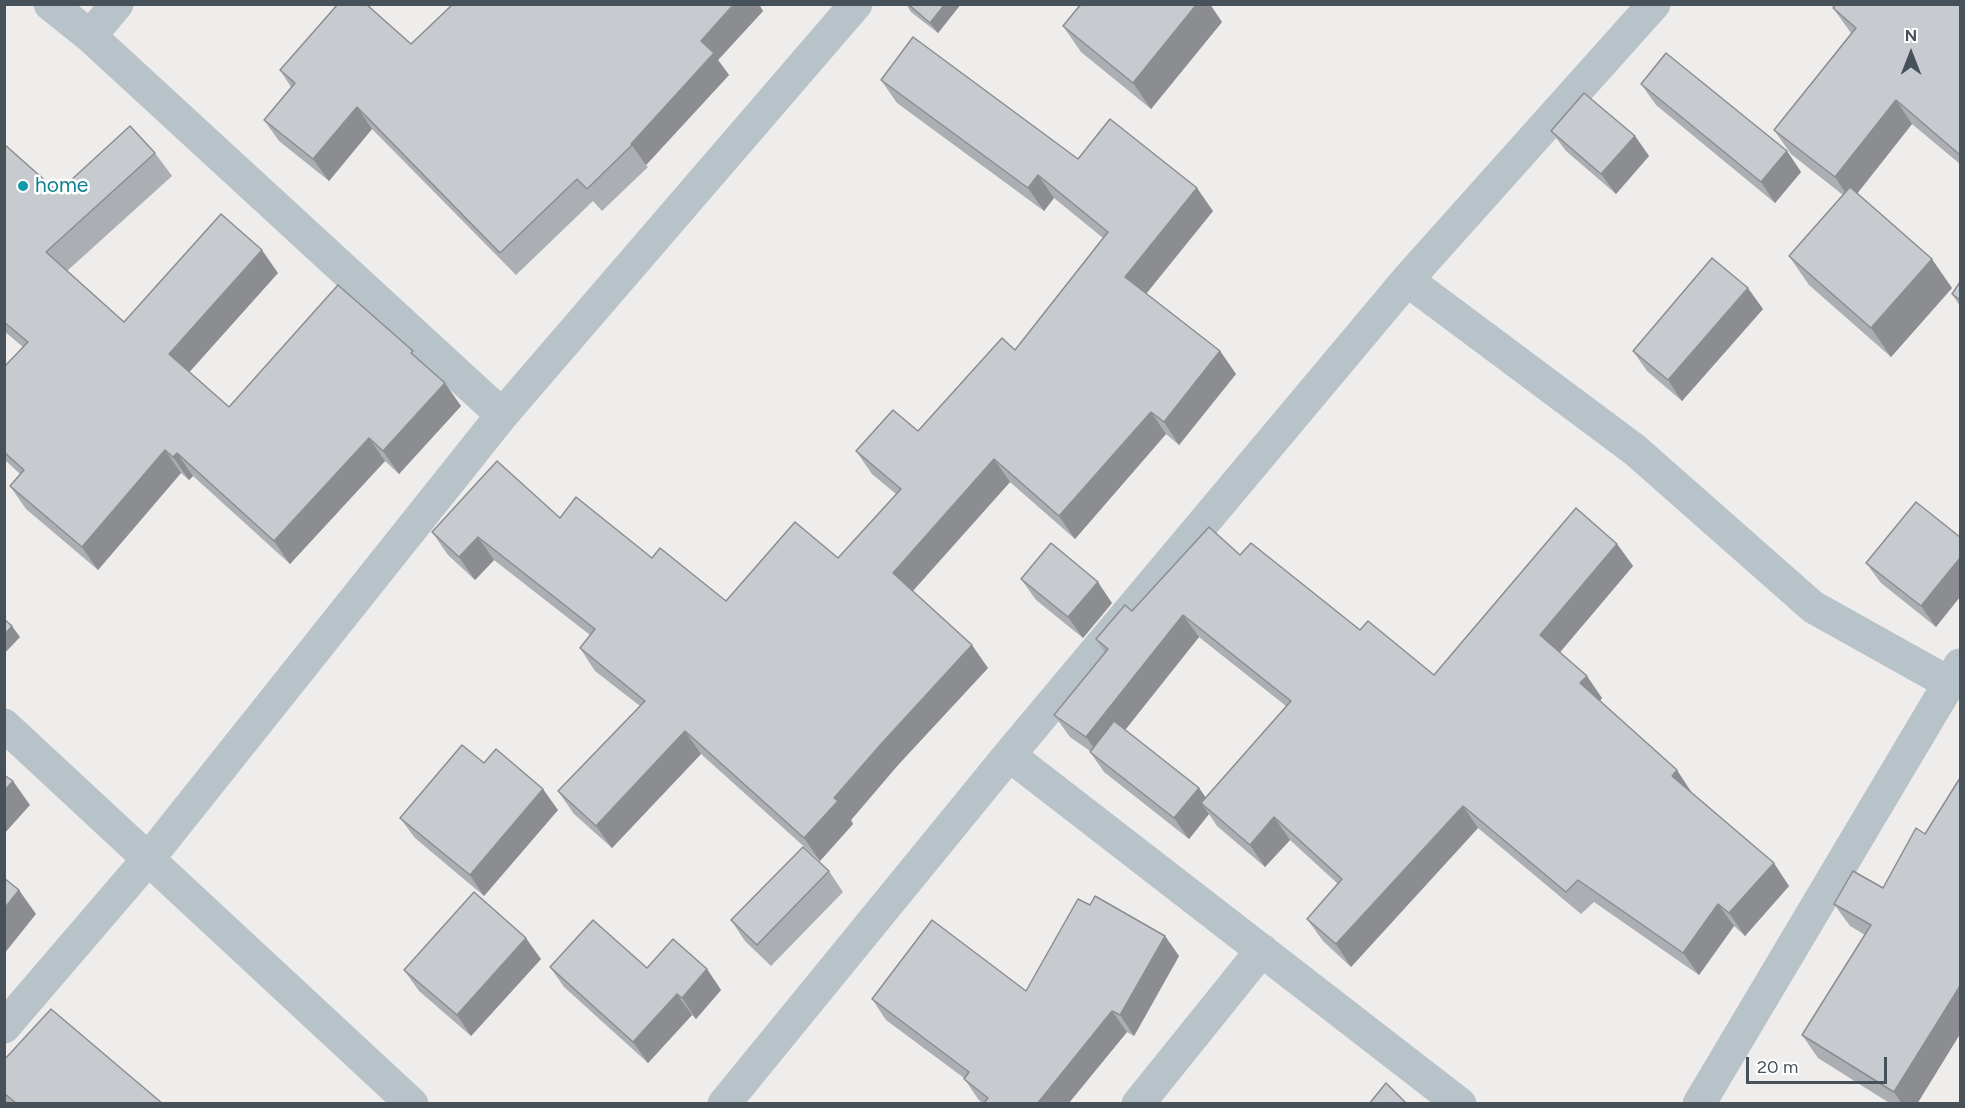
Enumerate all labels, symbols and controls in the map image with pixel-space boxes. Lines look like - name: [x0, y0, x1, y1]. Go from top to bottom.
- north arrow: [1881, 24, 1941, 84]
- text: N: [1905, 26, 1917, 45]
- place label: home: [35, 173, 88, 199]
- marker: home: [16, 179, 30, 193]
- scale bar: [1749, 1045, 1890, 1083]
- text: 20 m: [1757, 1056, 1798, 1078]

